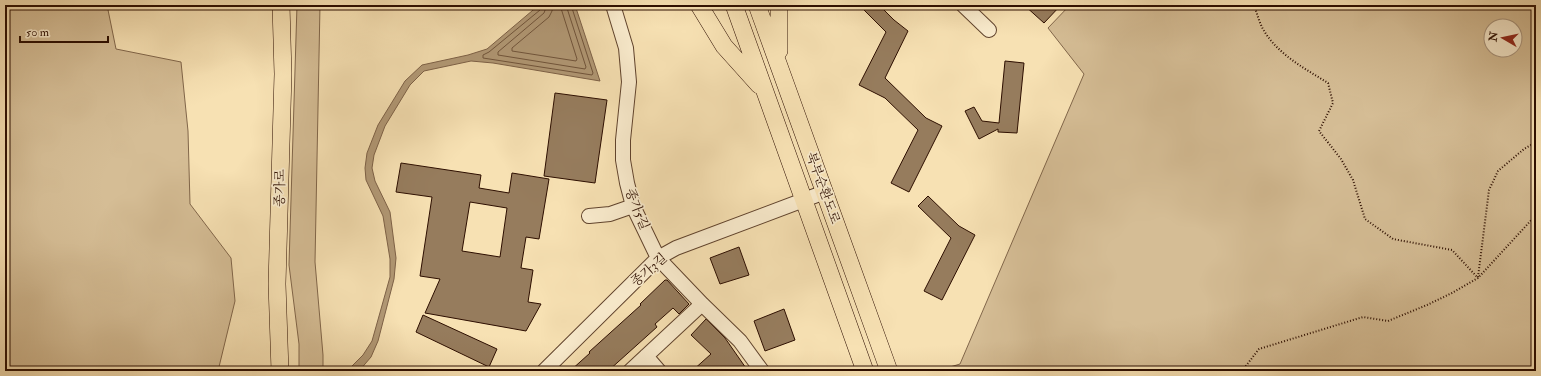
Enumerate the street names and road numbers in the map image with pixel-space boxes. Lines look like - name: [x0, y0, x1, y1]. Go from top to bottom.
- street label: 북부순환도로: [803, 150, 844, 227]
- street label: 종가로: [272, 169, 288, 207]
- street label: 종가5길: [621, 186, 653, 232]
- street label: 종가3길: [628, 250, 670, 290]

